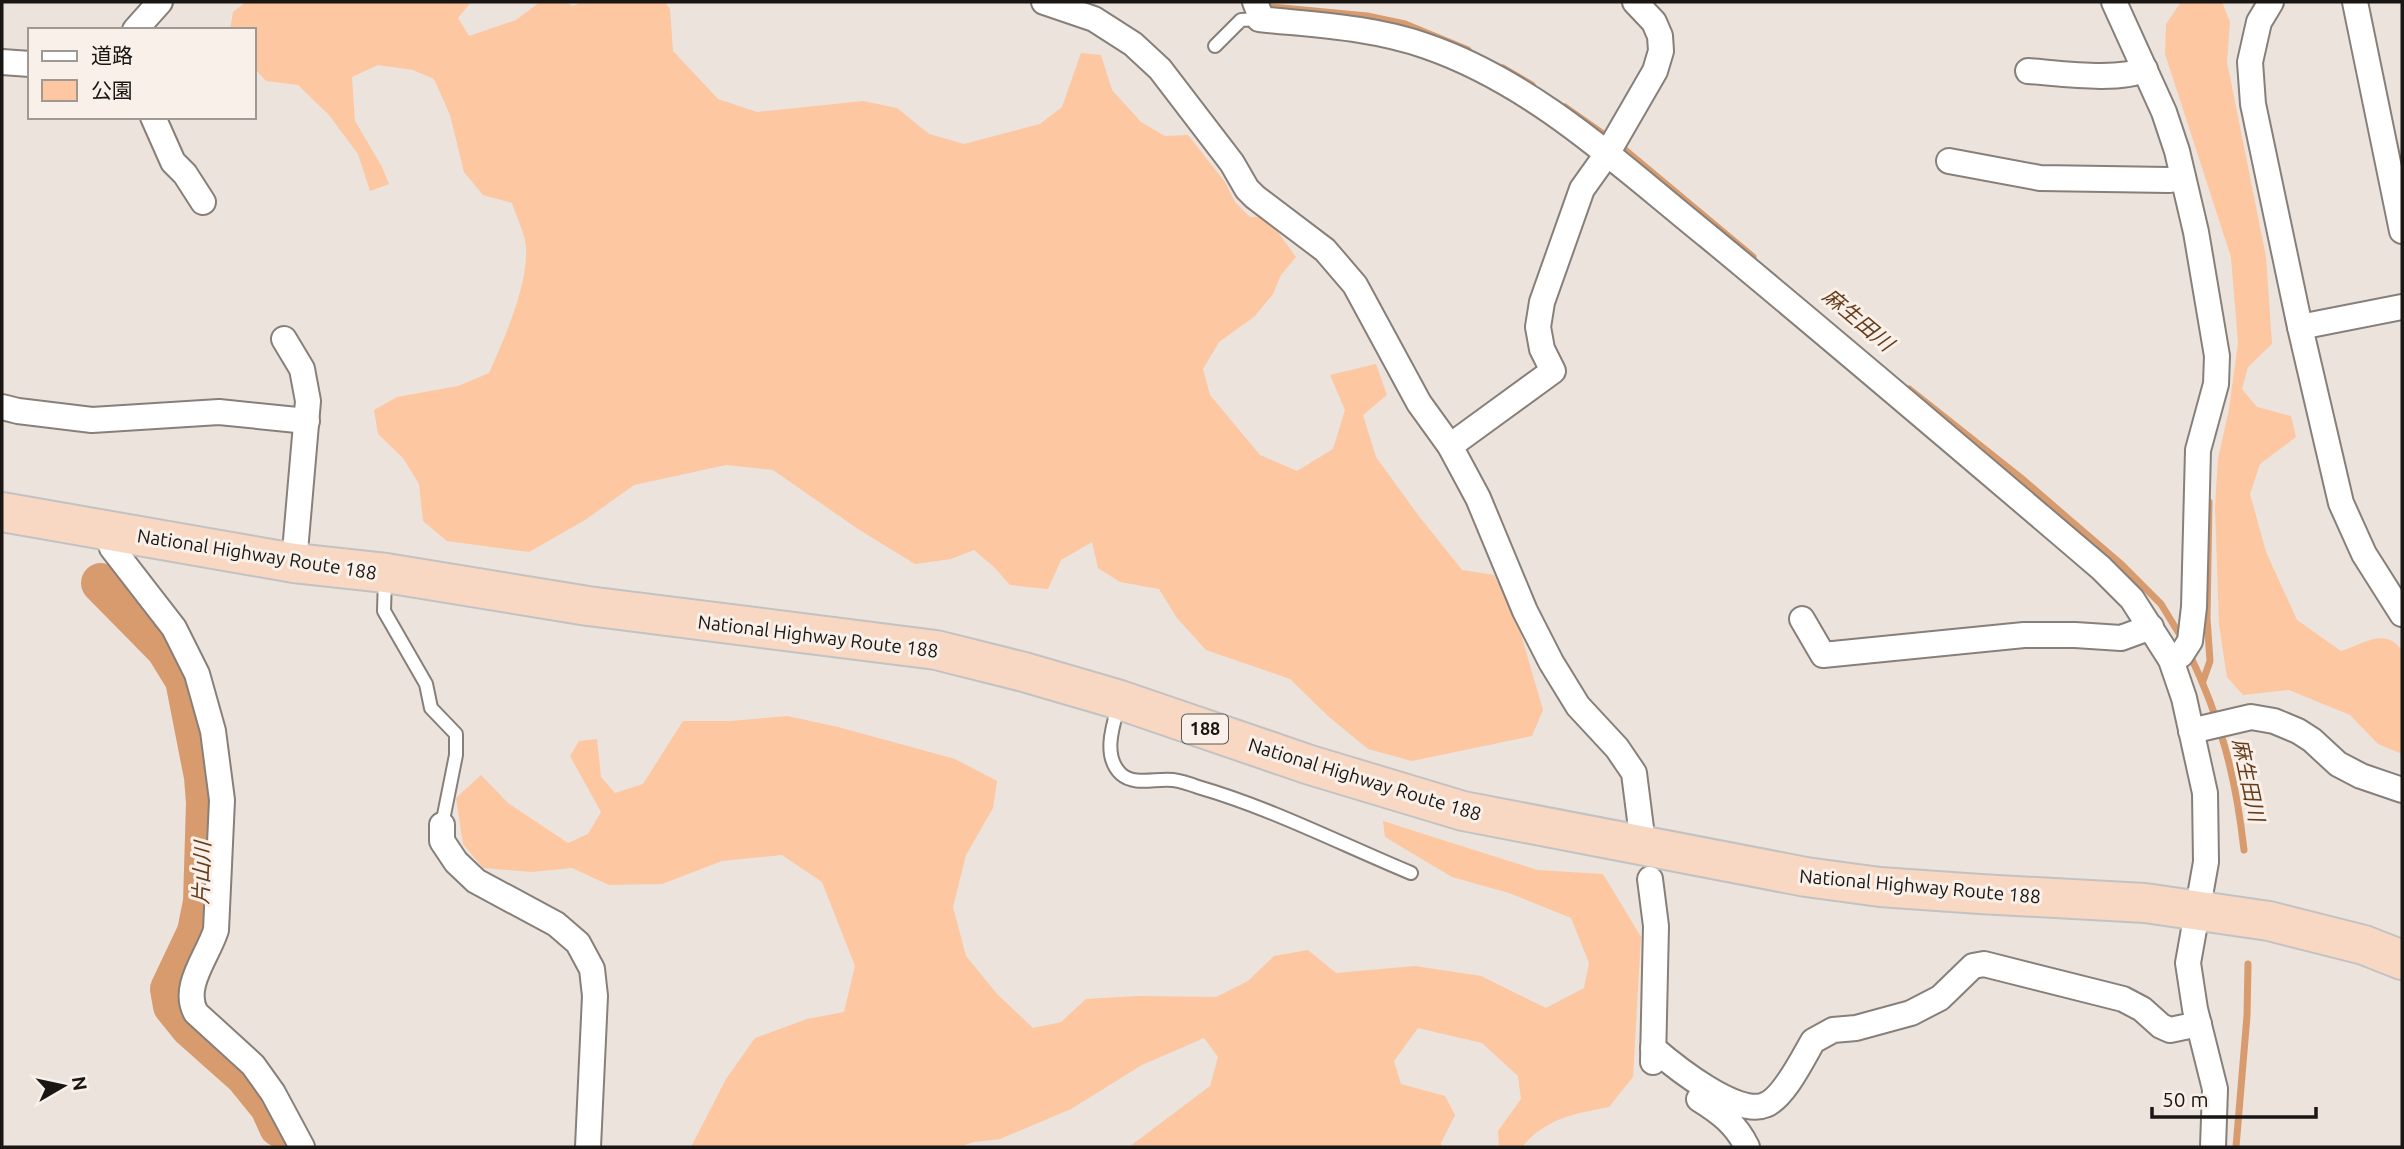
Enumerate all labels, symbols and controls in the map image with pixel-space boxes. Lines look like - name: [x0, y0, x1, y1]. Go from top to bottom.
- legend: [28, 28, 256, 119]
- text: 道路: [91, 43, 133, 67]
- text: 公園: [91, 78, 133, 102]
- water label: 麻生田川: [1819, 283, 1900, 357]
- street label: National Highway Route 188: [136, 524, 378, 584]
- street label: National Highway Route 188: [696, 610, 940, 662]
- road number: 188: [1182, 714, 1228, 744]
- street label: National Highway Route 188: [1246, 733, 1484, 825]
- water label: 麻生田川: [2229, 736, 2270, 825]
- water label: 片山川: [188, 839, 214, 905]
- street label: National Highway Route 188: [1798, 864, 2042, 908]
- north arrow: [28, 1051, 98, 1121]
- text: N: [68, 1075, 92, 1092]
- scale bar: [2152, 1076, 2316, 1120]
- text: 50 m: [2162, 1087, 2209, 1111]

